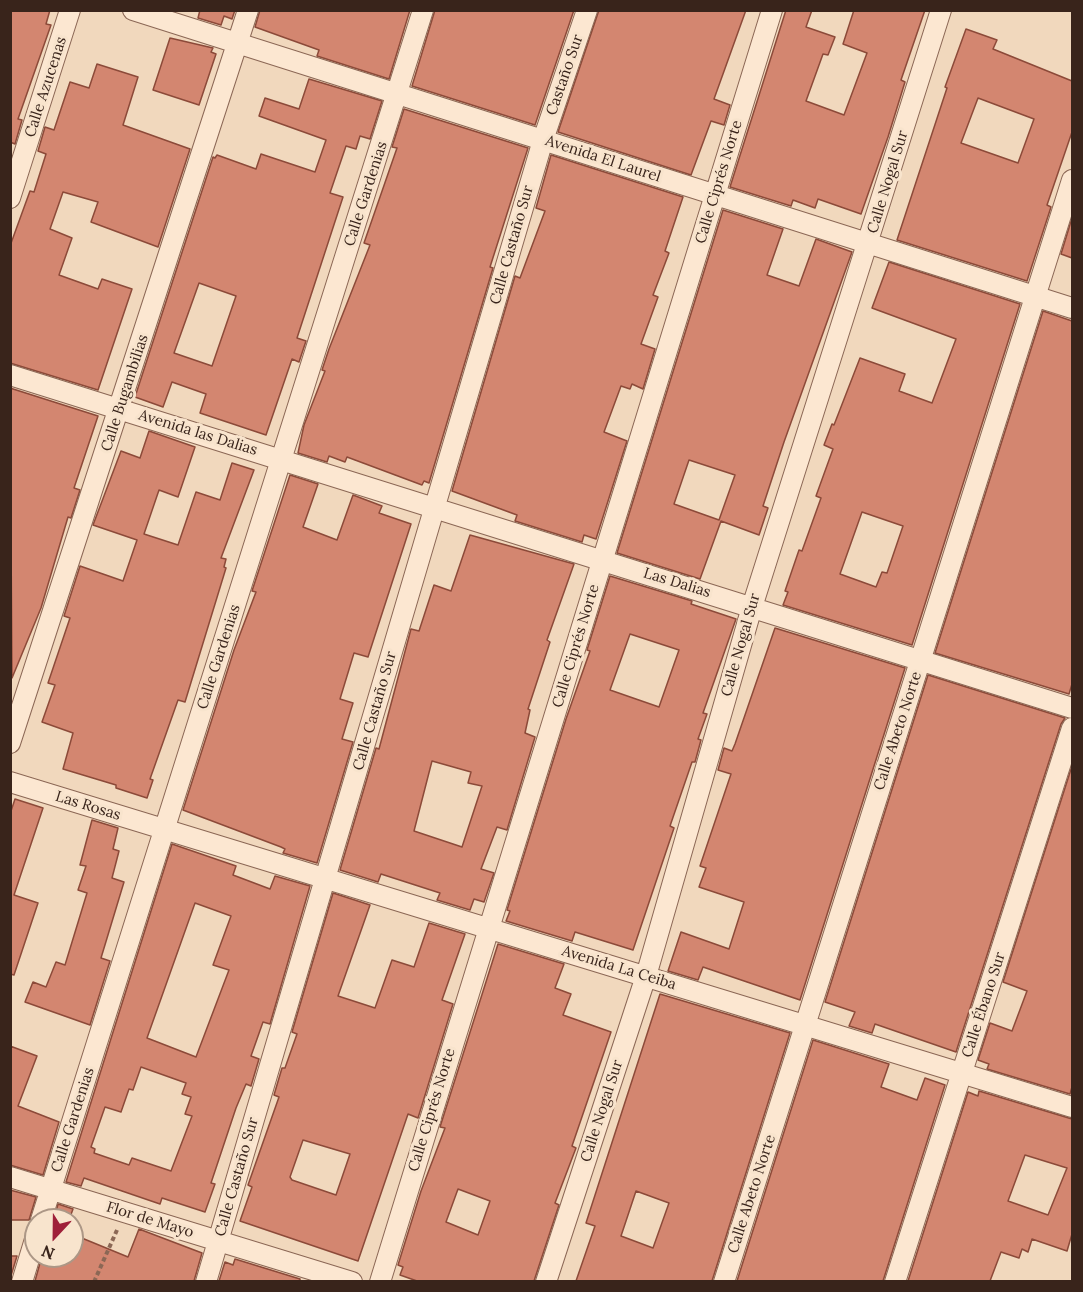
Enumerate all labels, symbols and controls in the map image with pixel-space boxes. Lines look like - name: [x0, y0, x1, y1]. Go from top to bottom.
- street label: Castaño Sur: [543, 32, 587, 118]
- street label: Calle Azucenas: [21, 34, 71, 140]
- street label: Calle Ciprés Norte: [692, 118, 746, 246]
- street label: Calle Nogal Sur: [864, 128, 912, 236]
- street label: Avenida El Laurel: [543, 132, 663, 186]
- street label: Calle Gardenias: [341, 139, 391, 249]
- street label: Calle Castaño Sur: [486, 183, 538, 307]
- street label: Calle Bugambilias: [98, 332, 152, 454]
- street label: Avenida las Dalias: [136, 406, 260, 460]
- street label: Las Dalias: [641, 564, 713, 602]
- street label: Calle Ciprés Norte: [549, 582, 603, 710]
- street label: Calle Nogal Sur: [718, 591, 764, 699]
- street label: Calle Gardenias: [194, 602, 244, 712]
- street label: Calle Castaño Sur: [349, 649, 401, 773]
- street label: Calle Abeto Norte: [870, 669, 926, 793]
- street label: Las Rosas: [53, 788, 123, 824]
- street label: Avenida La Ceiba: [560, 942, 678, 994]
- street label: Calle Ébano Sur: [958, 950, 1010, 1060]
- street label: Calle Ciprés Norte: [405, 1046, 459, 1174]
- street label: Calle Nogal Sur: [577, 1058, 627, 1164]
- street label: Calle Gardenias: [48, 1065, 98, 1175]
- street label: Calle Castaño Sur: [211, 1115, 263, 1239]
- street label: Calle Abeto Norte: [724, 1132, 780, 1256]
- street label: Flor de Mayo: [104, 1198, 196, 1242]
- north arrow: [24, 1208, 84, 1268]
- text: N: [39, 1241, 57, 1264]

